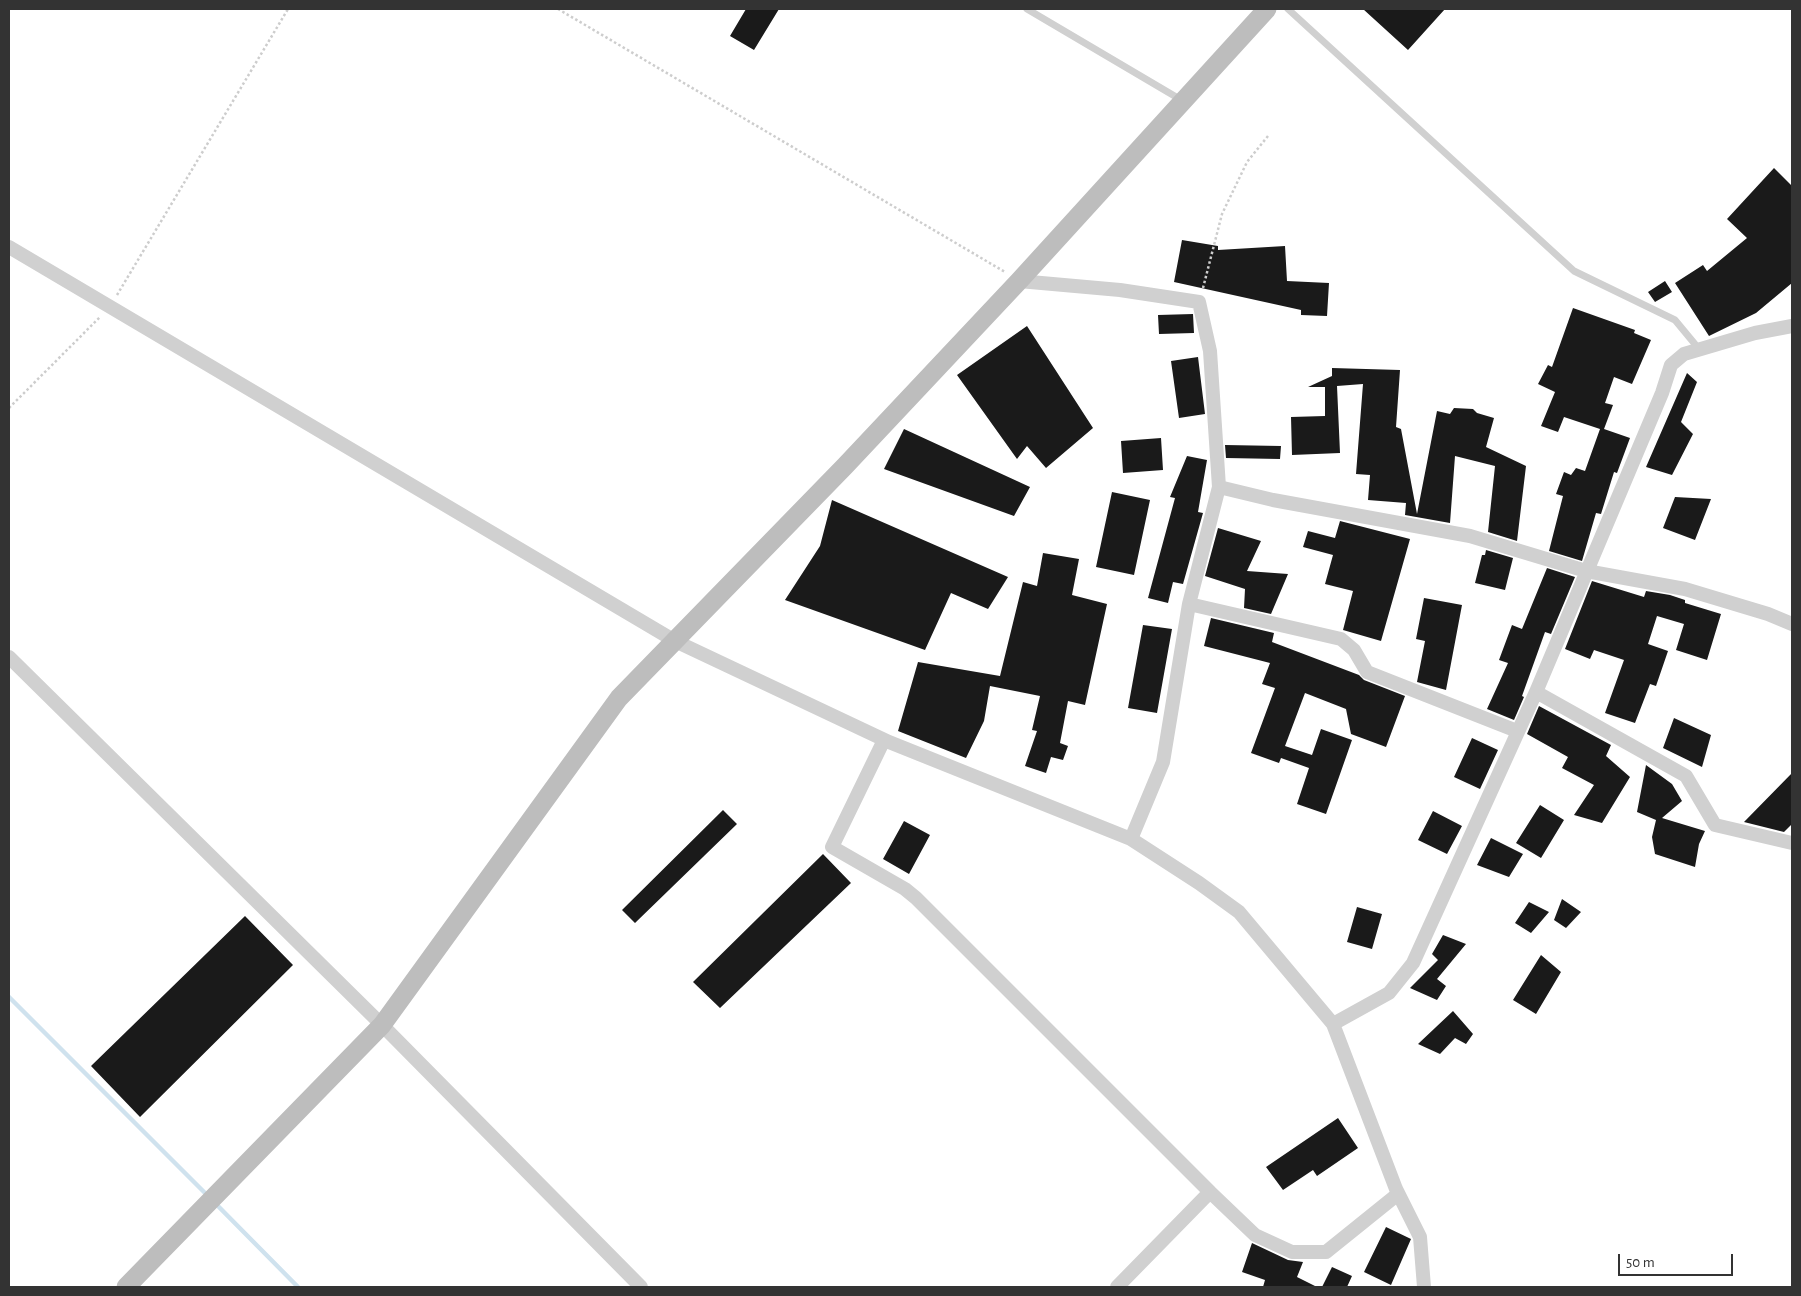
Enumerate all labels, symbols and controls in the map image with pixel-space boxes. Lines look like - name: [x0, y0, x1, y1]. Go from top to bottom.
- scale bar: [1621, 1244, 1736, 1276]
- text: 50 m: [1626, 1255, 1655, 1270]

